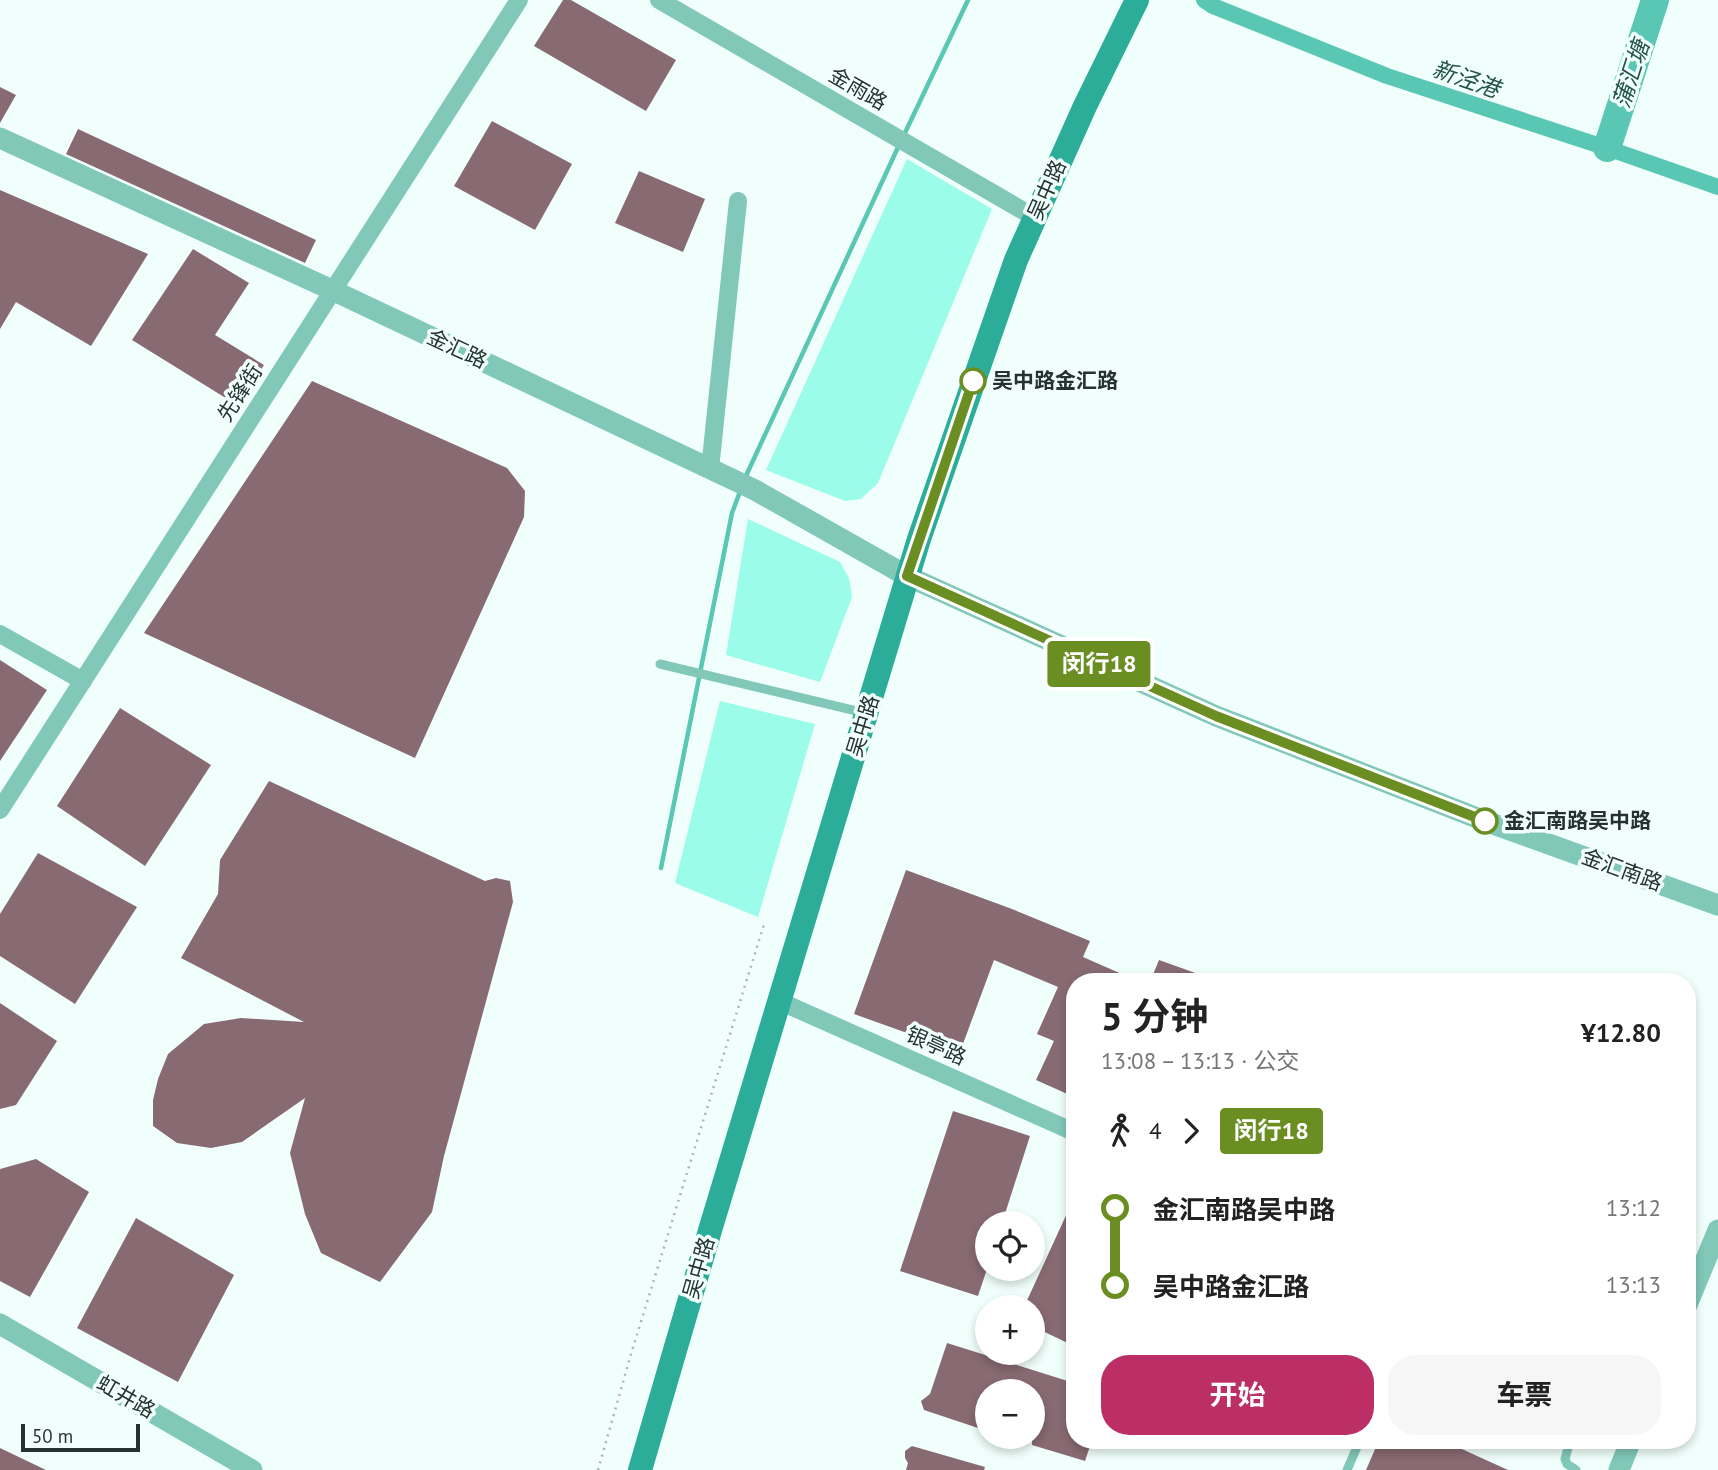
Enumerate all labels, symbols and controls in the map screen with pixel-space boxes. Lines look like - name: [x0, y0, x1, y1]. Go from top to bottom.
- water label: 蒲汇塘: [1606, 33, 1656, 111]
- water label: 新泾港: [1429, 54, 1506, 104]
- street label: 金雨路: [824, 61, 892, 116]
- street label: 吴中路: [1021, 156, 1072, 224]
- street label: 金汇路: [423, 323, 491, 374]
- street label: 先锋街: [211, 359, 268, 426]
- place label: 吴中路金汇路: [992, 367, 1118, 394]
- marker: 吴中路金汇路: [960, 368, 986, 394]
- line badge: 闵行18: [1050, 641, 1148, 687]
- text: 闵行18: [1061, 648, 1137, 679]
- street label: 吴中路: [840, 692, 885, 760]
- place label: 金汇南路吴中路: [1504, 807, 1651, 834]
- marker: 金汇南路吴中路: [1472, 808, 1498, 834]
- street label: 金汇南路: [1578, 842, 1666, 897]
- text: 5 分钟: [1101, 991, 1208, 1040]
- text: ¥12.80: [1581, 1016, 1661, 1049]
- street label: 银亭路: [902, 1020, 970, 1071]
- text: 13:08 – 13:13 · 公交: [1101, 1046, 1300, 1075]
- icon: walk: [1101, 1112, 1139, 1150]
- icon: forward: [1172, 1112, 1210, 1150]
- text: 闵行18: [1234, 1115, 1309, 1146]
- text: 4: [1149, 1116, 1162, 1145]
- text: 金汇南路吴中路: [1153, 1193, 1335, 1226]
- text: 13:12: [1606, 1193, 1661, 1222]
- map controls: [975, 1211, 1045, 1449]
- button: locate: [975, 1211, 1045, 1281]
- street label: 吴中路: [677, 1234, 720, 1302]
- text: 吴中路金汇路: [1153, 1270, 1309, 1303]
- text: 13:13: [1606, 1270, 1661, 1299]
- button: +: [975, 1295, 1045, 1365]
- button: 开始: [1101, 1355, 1374, 1435]
- button: 车票: [1388, 1355, 1661, 1435]
- street label: 虹井路: [92, 1369, 160, 1424]
- button: −: [975, 1379, 1045, 1449]
- scale bar: [21, 1421, 140, 1453]
- text: 50 m: [32, 1424, 73, 1448]

